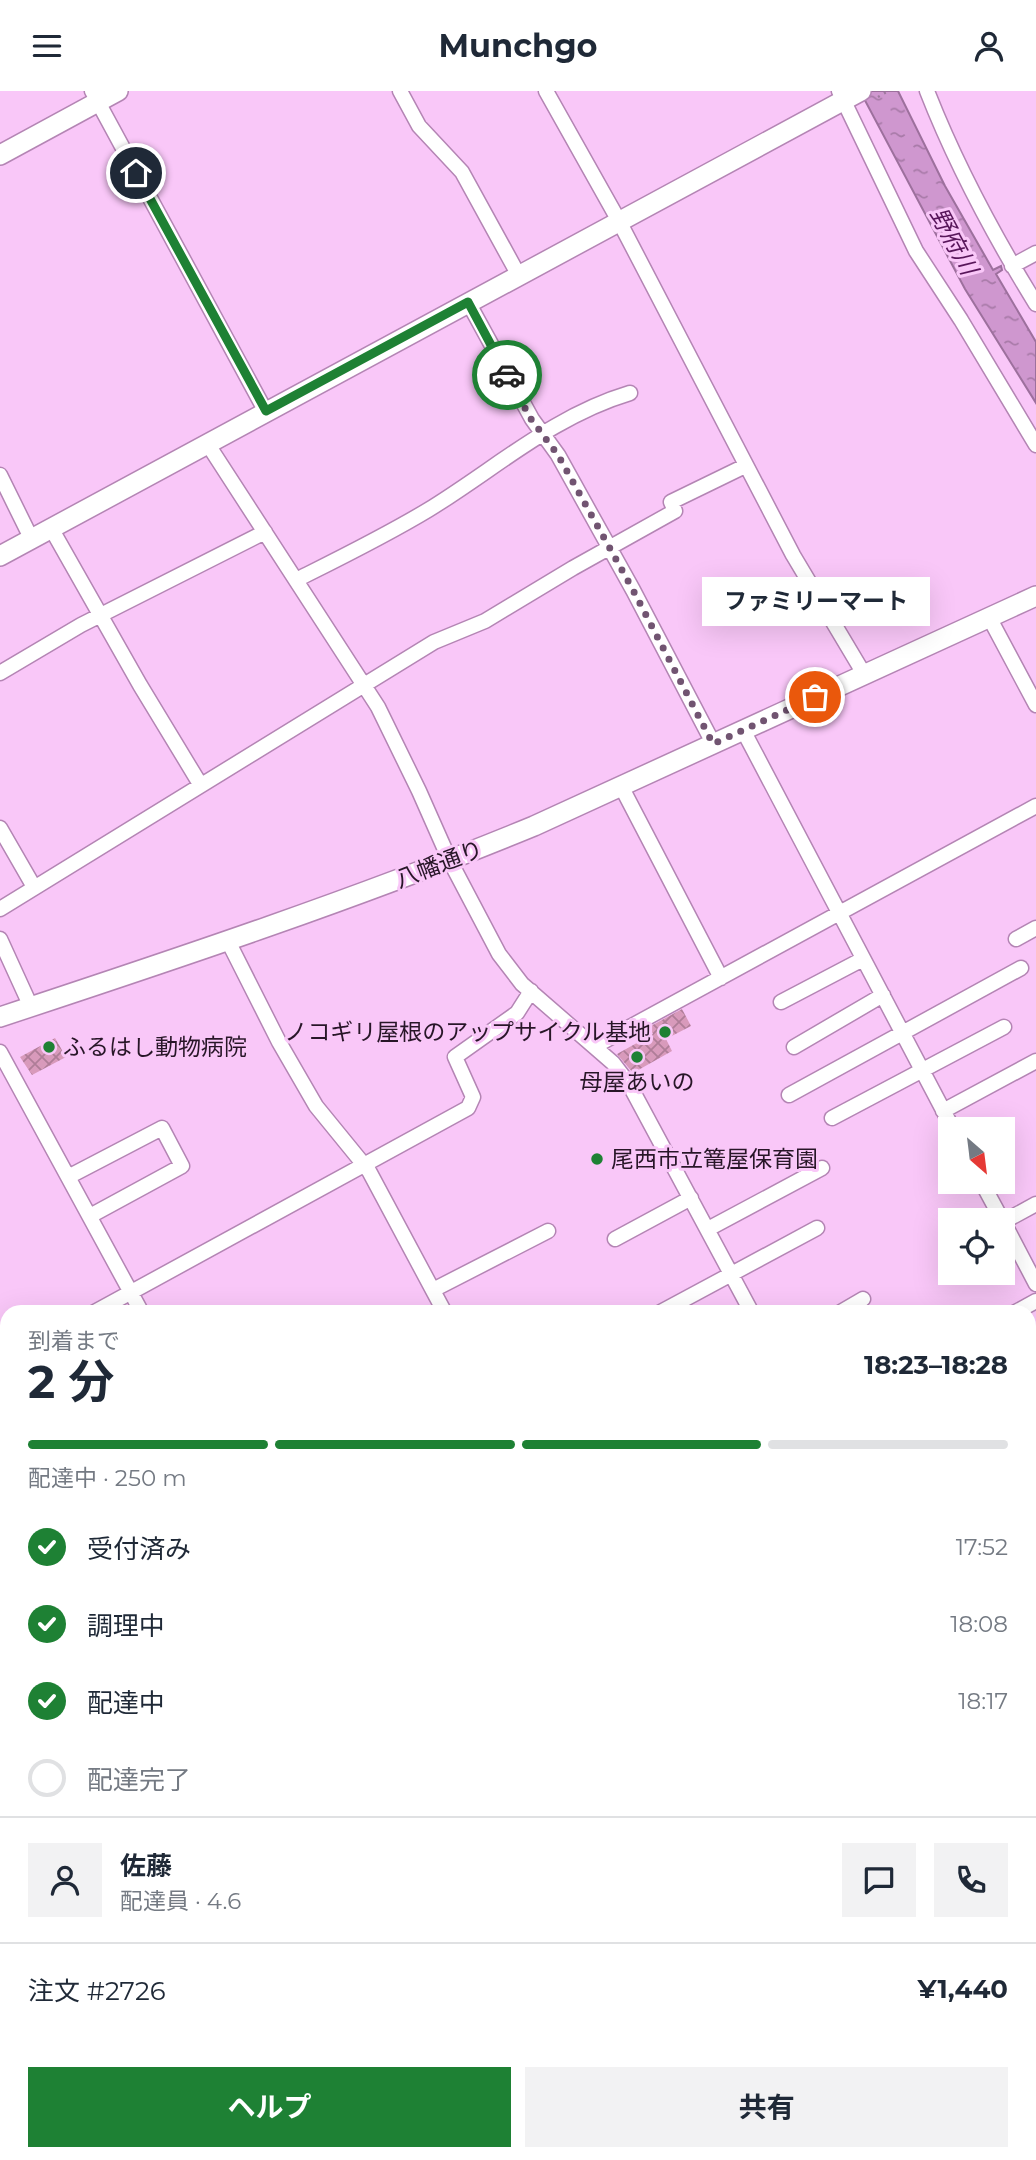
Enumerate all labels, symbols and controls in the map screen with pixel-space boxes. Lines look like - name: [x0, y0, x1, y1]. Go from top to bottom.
- text: Munchgo: [438, 26, 598, 65]
- icon: menu: [28, 27, 66, 65]
- icon: person: [970, 27, 1008, 65]
- pin: [106, 143, 166, 203]
- icon: home: [117, 154, 155, 192]
- water label: 野府川: [924, 202, 985, 282]
- courier: [472, 340, 542, 410]
- icon: car: [488, 356, 526, 394]
- callout: ファミリーマート: [701, 578, 929, 627]
- text: ファミリーマート: [724, 587, 908, 615]
- pin: [785, 667, 845, 727]
- icon: bag: [796, 678, 834, 716]
- street label: 八幡通り: [391, 834, 487, 894]
- place label: ノコギリ屋根のアップサイクル基地: [284, 1018, 651, 1046]
- marker: ノコギリ屋根のアップサイクル基地: [657, 1024, 673, 1040]
- place label: ふるはし動物病院: [63, 1033, 247, 1061]
- marker: ふるはし動物病院: [41, 1039, 57, 1055]
- marker: 母屋あいの: [629, 1049, 645, 1065]
- place label: 母屋あいの: [580, 1068, 695, 1096]
- north arrow: [938, 1117, 1015, 1193]
- map controls: [938, 1117, 1015, 1285]
- place label: 尾西市立篭屋保育園: [611, 1145, 818, 1173]
- marker: 尾西市立篭屋保育園: [589, 1151, 605, 1167]
- button: locate: [938, 1208, 1015, 1285]
- text: 到着まで: [28, 1327, 120, 1355]
- text: 18:23–18:28: [864, 1349, 1008, 1381]
- text: 2 分: [28, 1353, 114, 1410]
- text: 配達中 · 250 m: [28, 1464, 187, 1492]
- icon: check: [28, 1528, 66, 1566]
- text: 受付済み: [87, 1533, 191, 1565]
- text: 17:52: [956, 1533, 1008, 1561]
- icon: check: [28, 1605, 66, 1643]
- text: 調理中: [87, 1610, 165, 1642]
- text: 18:08: [950, 1610, 1008, 1638]
- icon: check: [28, 1682, 66, 1720]
- text: 配達中: [87, 1687, 165, 1719]
- text: 18:17: [958, 1687, 1008, 1715]
- text: 配達完了: [87, 1764, 191, 1796]
- button: person: [28, 1843, 102, 1917]
- button: chat: [842, 1843, 916, 1917]
- button: phone: [934, 1843, 1008, 1917]
- text: 佐藤: [120, 1850, 172, 1882]
- text: 配達員 · 4.6: [120, 1887, 241, 1915]
- text: ¥1,440: [918, 1973, 1008, 2005]
- text: 注文 #2726: [28, 1975, 165, 2007]
- button: ヘルプ: [28, 2067, 511, 2147]
- button: 共有: [525, 2067, 1008, 2147]

